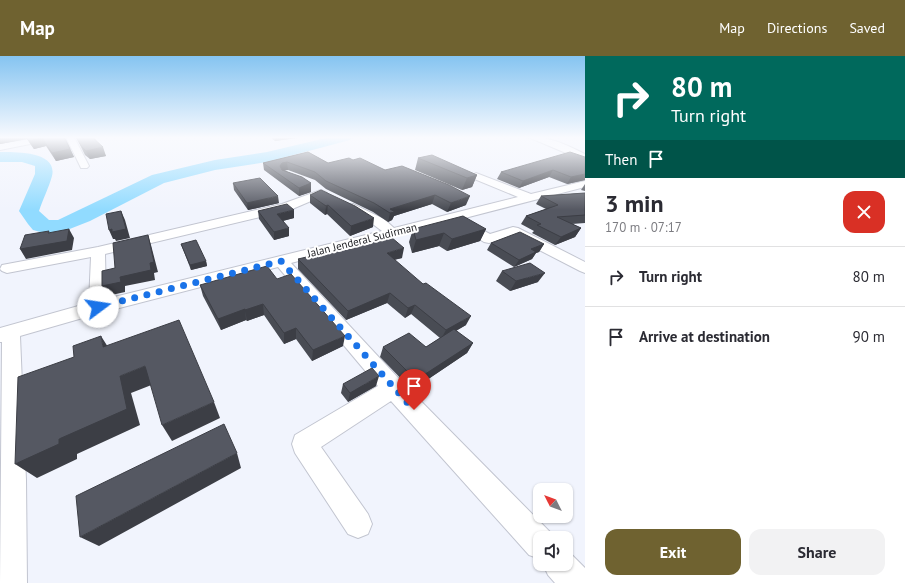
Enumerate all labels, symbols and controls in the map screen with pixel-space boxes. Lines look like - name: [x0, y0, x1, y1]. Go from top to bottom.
- text: Map: [20, 16, 55, 40]
- text: Map: [719, 19, 745, 37]
- text: Directions: [767, 19, 827, 37]
- text: Saved: [849, 19, 885, 37]
- text: 80 m: [671, 68, 732, 105]
- icon: right: [605, 72, 657, 124]
- text: Turn right: [671, 104, 746, 127]
- icon: arrive: [645, 148, 667, 170]
- text: Then: [605, 150, 637, 169]
- text: 3 min: [605, 188, 664, 219]
- button: close: [843, 191, 885, 233]
- text: 170 m · 07:17: [605, 219, 682, 236]
- street label: Jalan Jenderal Sudirman: [305, 220, 418, 261]
- icon: right: [605, 266, 627, 288]
- text: Turn right: [639, 267, 702, 286]
- text: 80 m: [852, 267, 885, 286]
- position arrow: [77, 286, 119, 328]
- icon: arrive: [605, 326, 627, 348]
- text: Arrive at destination: [639, 327, 770, 346]
- text: 90 m: [852, 327, 885, 346]
- pin: [397, 369, 431, 410]
- icon: arrive: [403, 375, 425, 397]
- north arrow: [533, 483, 573, 523]
- map controls: [533, 483, 573, 571]
- button: Exit: [605, 529, 741, 575]
- button: Share: [749, 529, 885, 575]
- button: sound: [533, 531, 573, 571]

